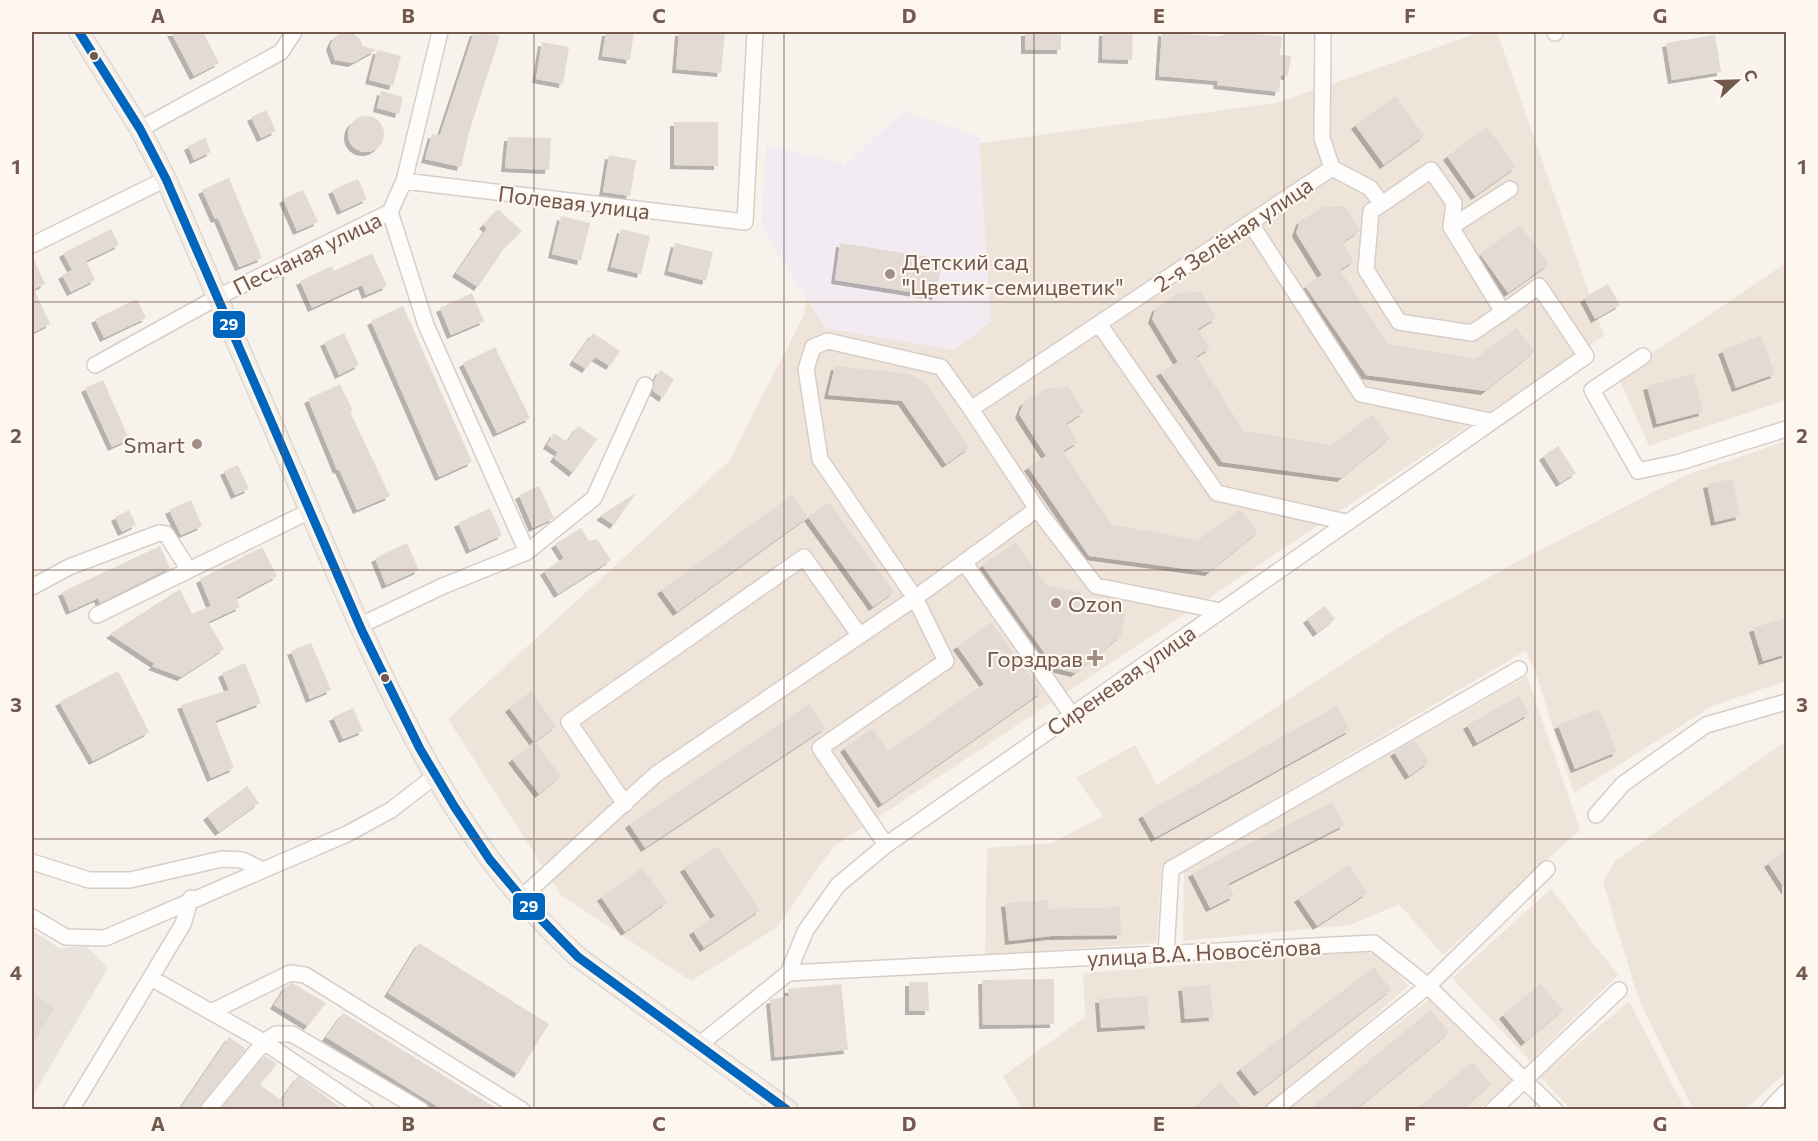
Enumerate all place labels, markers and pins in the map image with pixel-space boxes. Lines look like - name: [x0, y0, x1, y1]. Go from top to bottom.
- unlabelled marker: [88, 50, 100, 62]
- place label: Детский сад "Цветик-семицветик": [902, 248, 1124, 300]
- marker: Детский сад "Цветик-семицветик": [883, 267, 897, 281]
- place label: Smart: [124, 431, 185, 458]
- marker: Smart: [190, 437, 204, 451]
- place label: Ozon: [1068, 590, 1123, 617]
- marker: Ozon: [1049, 596, 1063, 610]
- place label: Горздрав: [987, 645, 1083, 672]
- marker: Горздрав: [1088, 651, 1102, 665]
- unlabelled marker: [379, 672, 391, 684]

